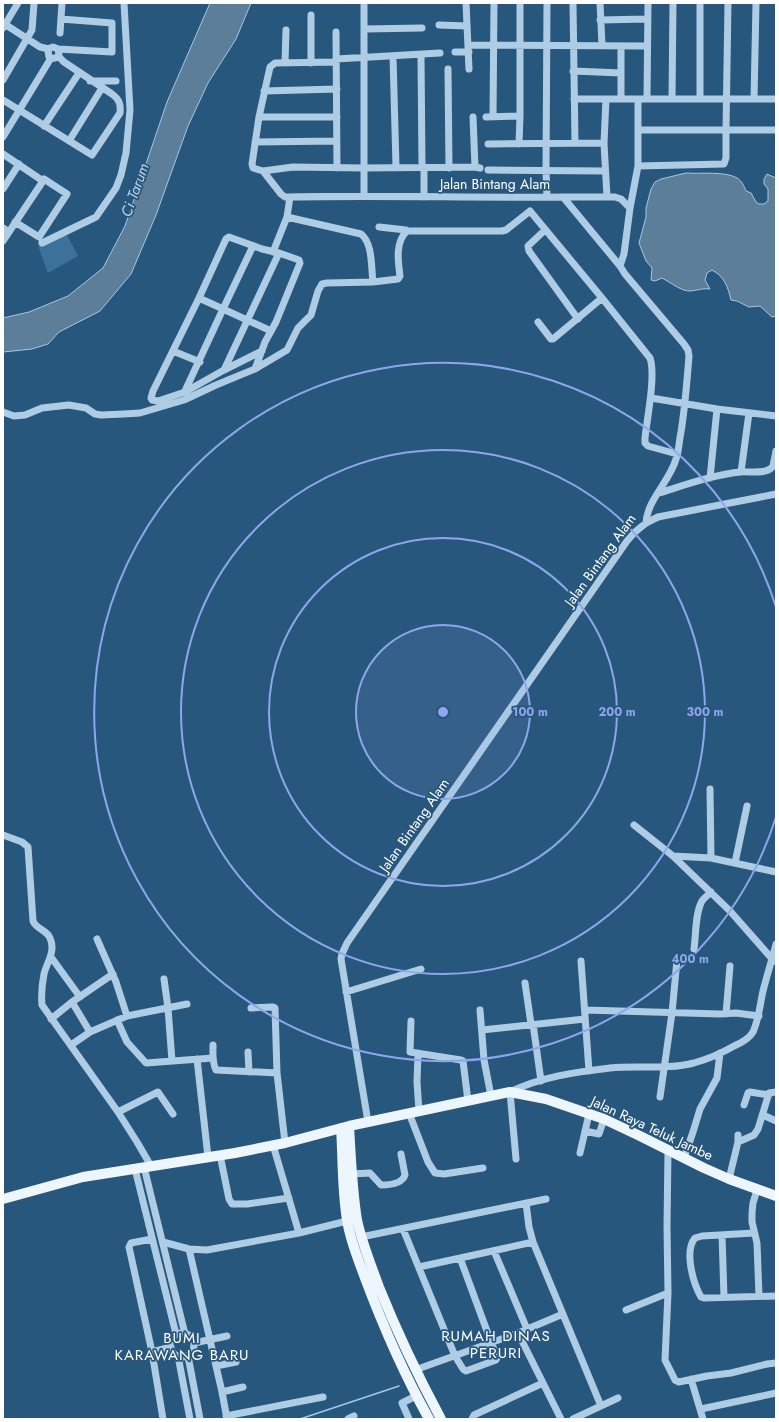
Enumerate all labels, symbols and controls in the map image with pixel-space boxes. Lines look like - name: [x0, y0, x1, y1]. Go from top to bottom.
- water label: Ci Tarum: [115, 160, 155, 220]
- street label: Jalan Bintang Alam: [438, 174, 550, 194]
- street label: Jalan Bintang Alam: [558, 510, 640, 612]
- text: 100 m: [512, 703, 548, 721]
- text: 200 m: [598, 703, 636, 721]
- text: 300 m: [687, 703, 724, 721]
- centre of rings: [436, 705, 450, 719]
- street label: Jalan Bintang Alam: [373, 774, 454, 877]
- text: 400 m: [671, 950, 709, 968]
- street label: Jalan Raya Teluk Jambe: [586, 1090, 716, 1165]
- district label: RUMAH DINAS PERURI: [441, 1325, 551, 1364]
- district label: BUMI KARAWANG BARU: [114, 1327, 250, 1366]

